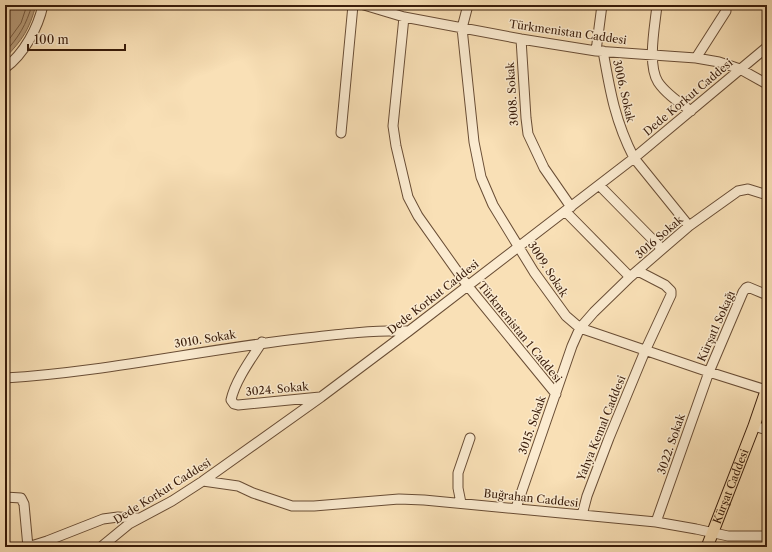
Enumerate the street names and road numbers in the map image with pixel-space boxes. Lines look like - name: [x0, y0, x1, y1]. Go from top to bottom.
- street label: Türkmenistan Caddesi: [508, 17, 628, 47]
- street label: Dede Korkut Caddesi: [640, 55, 736, 138]
- street label: 3006. Sokak: [610, 58, 638, 124]
- street label: 3008. Sokak: [503, 61, 521, 126]
- street label: 3016 Sokak: [632, 212, 686, 262]
- street label: 3009. Sokak: [525, 239, 571, 300]
- street label: Dede Korkut Caddesi: [384, 256, 482, 337]
- street label: Türkmenistan 1 Caddesi: [475, 279, 565, 386]
- street label: Kürşat1 Sokağı: [694, 288, 738, 364]
- street label: 3010. Sokak: [173, 327, 237, 351]
- street label: Yahya Kemal Caddesi: [573, 373, 629, 484]
- street label: 3024. Sokak: [245, 379, 310, 399]
- street label: 3015. Sokak: [515, 393, 549, 456]
- street label: 3022. Sokak: [654, 411, 688, 476]
- street label: Kürşat Caddesi: [710, 446, 752, 526]
- street label: Dede Korkut Caddesi: [111, 455, 214, 527]
- street label: Buğrahan Caddesi: [483, 486, 580, 510]

